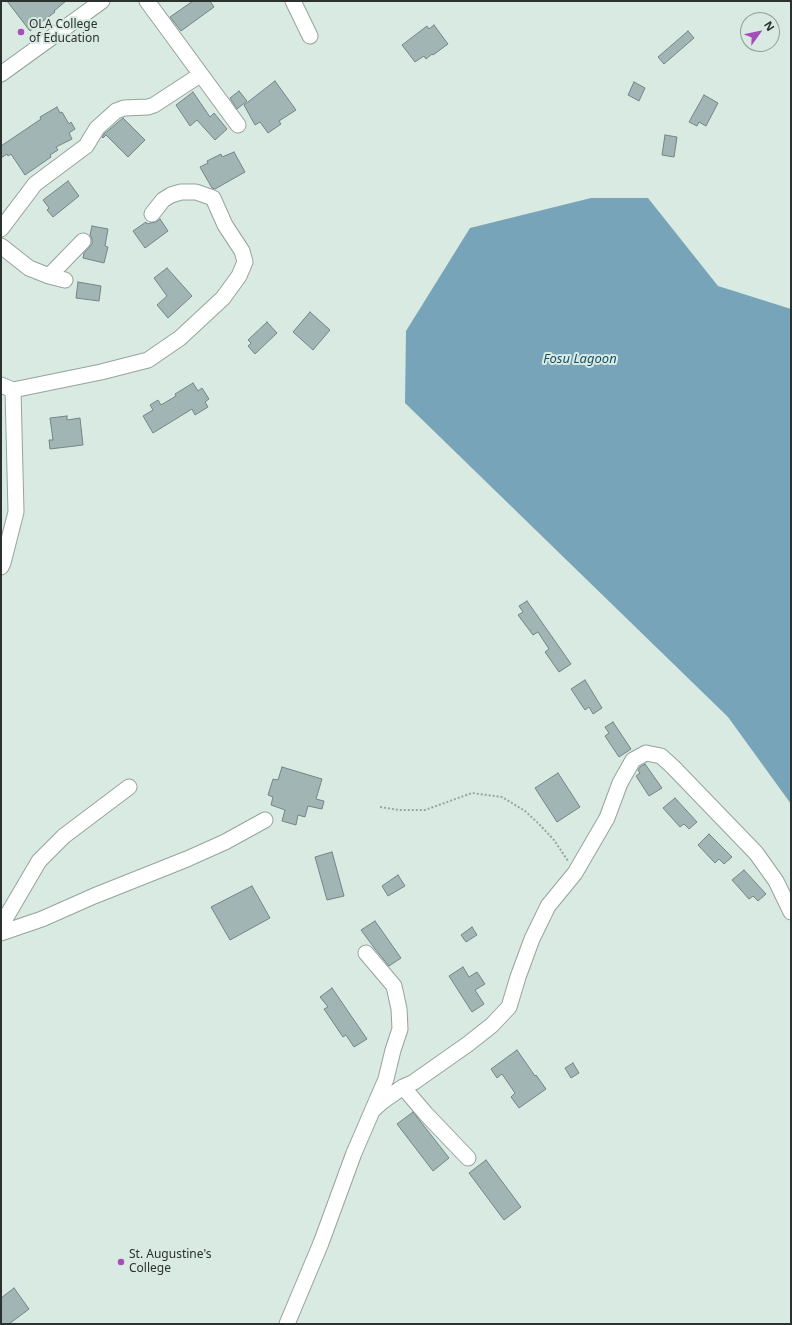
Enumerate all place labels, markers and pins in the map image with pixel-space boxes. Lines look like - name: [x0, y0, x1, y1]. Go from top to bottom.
- place label: OLA College of Education: [29, 18, 100, 46]
- marker: OLA College of Education: [16, 27, 26, 37]
- place label: St. Augustine's College: [129, 1248, 211, 1276]
- marker: St. Augustine's College: [116, 1257, 126, 1267]

